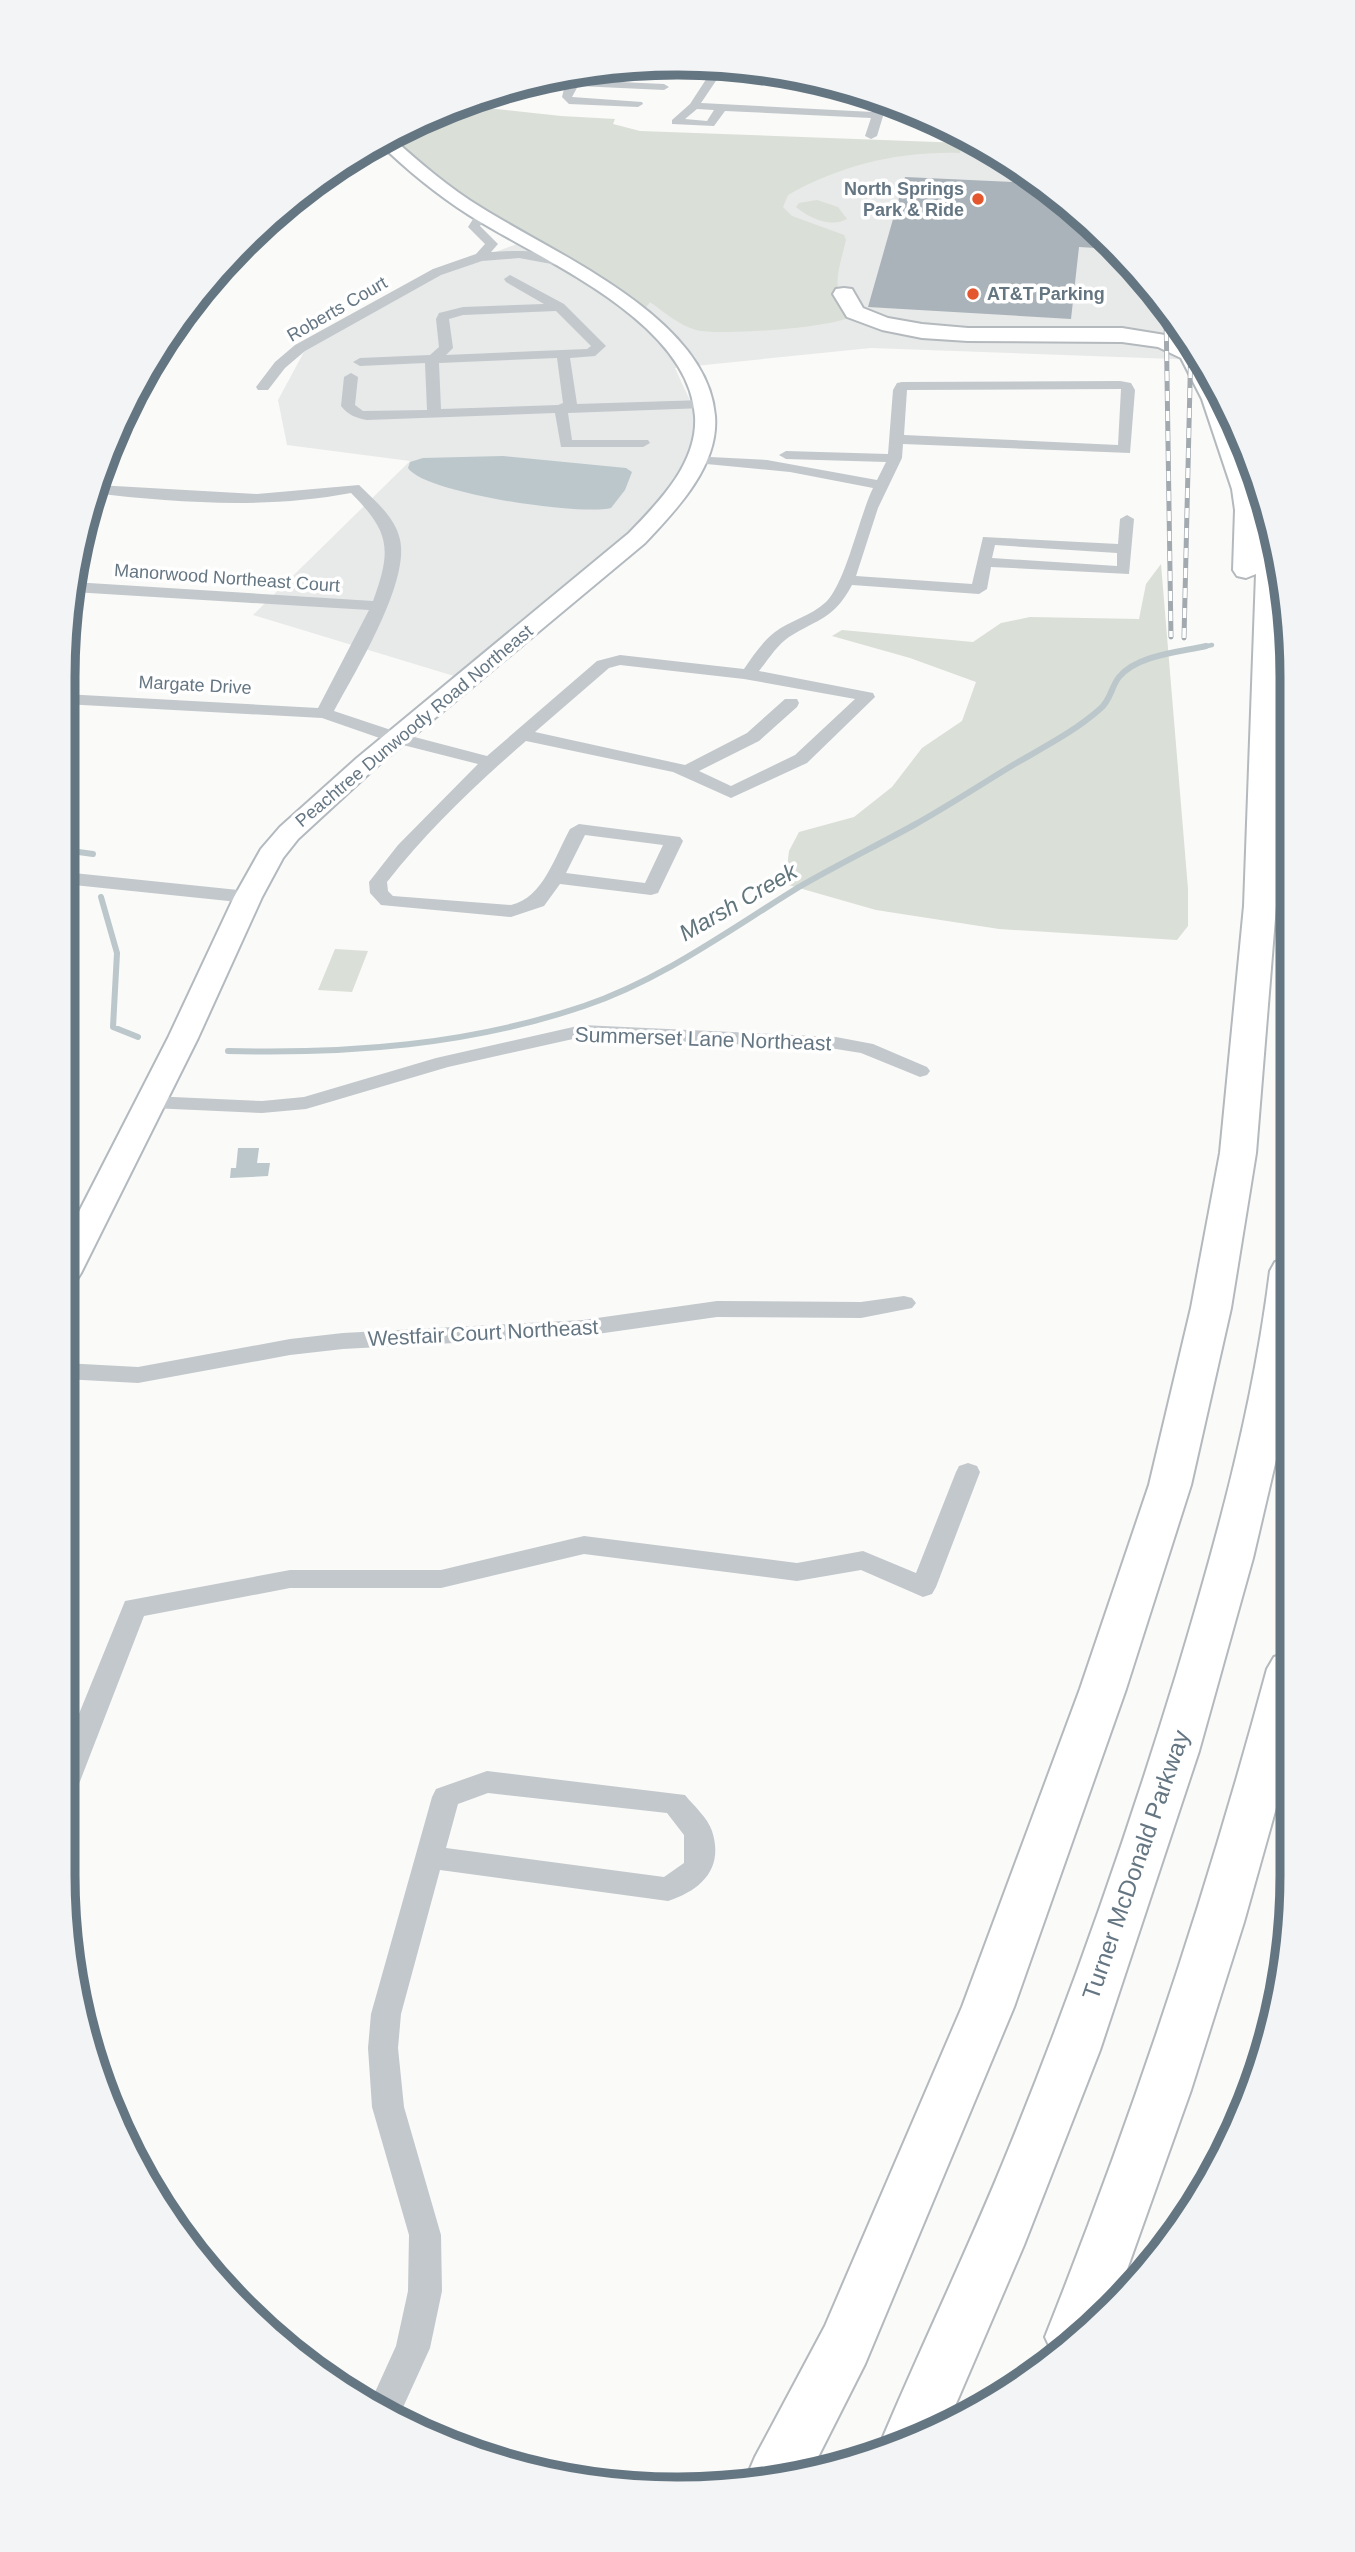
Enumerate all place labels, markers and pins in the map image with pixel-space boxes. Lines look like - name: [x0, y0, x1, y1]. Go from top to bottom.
- place label: North Springs Park & Ride: [844, 179, 964, 220]
- marker: North Springs Park & Ride: [970, 191, 986, 207]
- place label: AT&T Parking: [987, 284, 1105, 304]
- marker: AT&T Parking: [965, 286, 981, 302]

